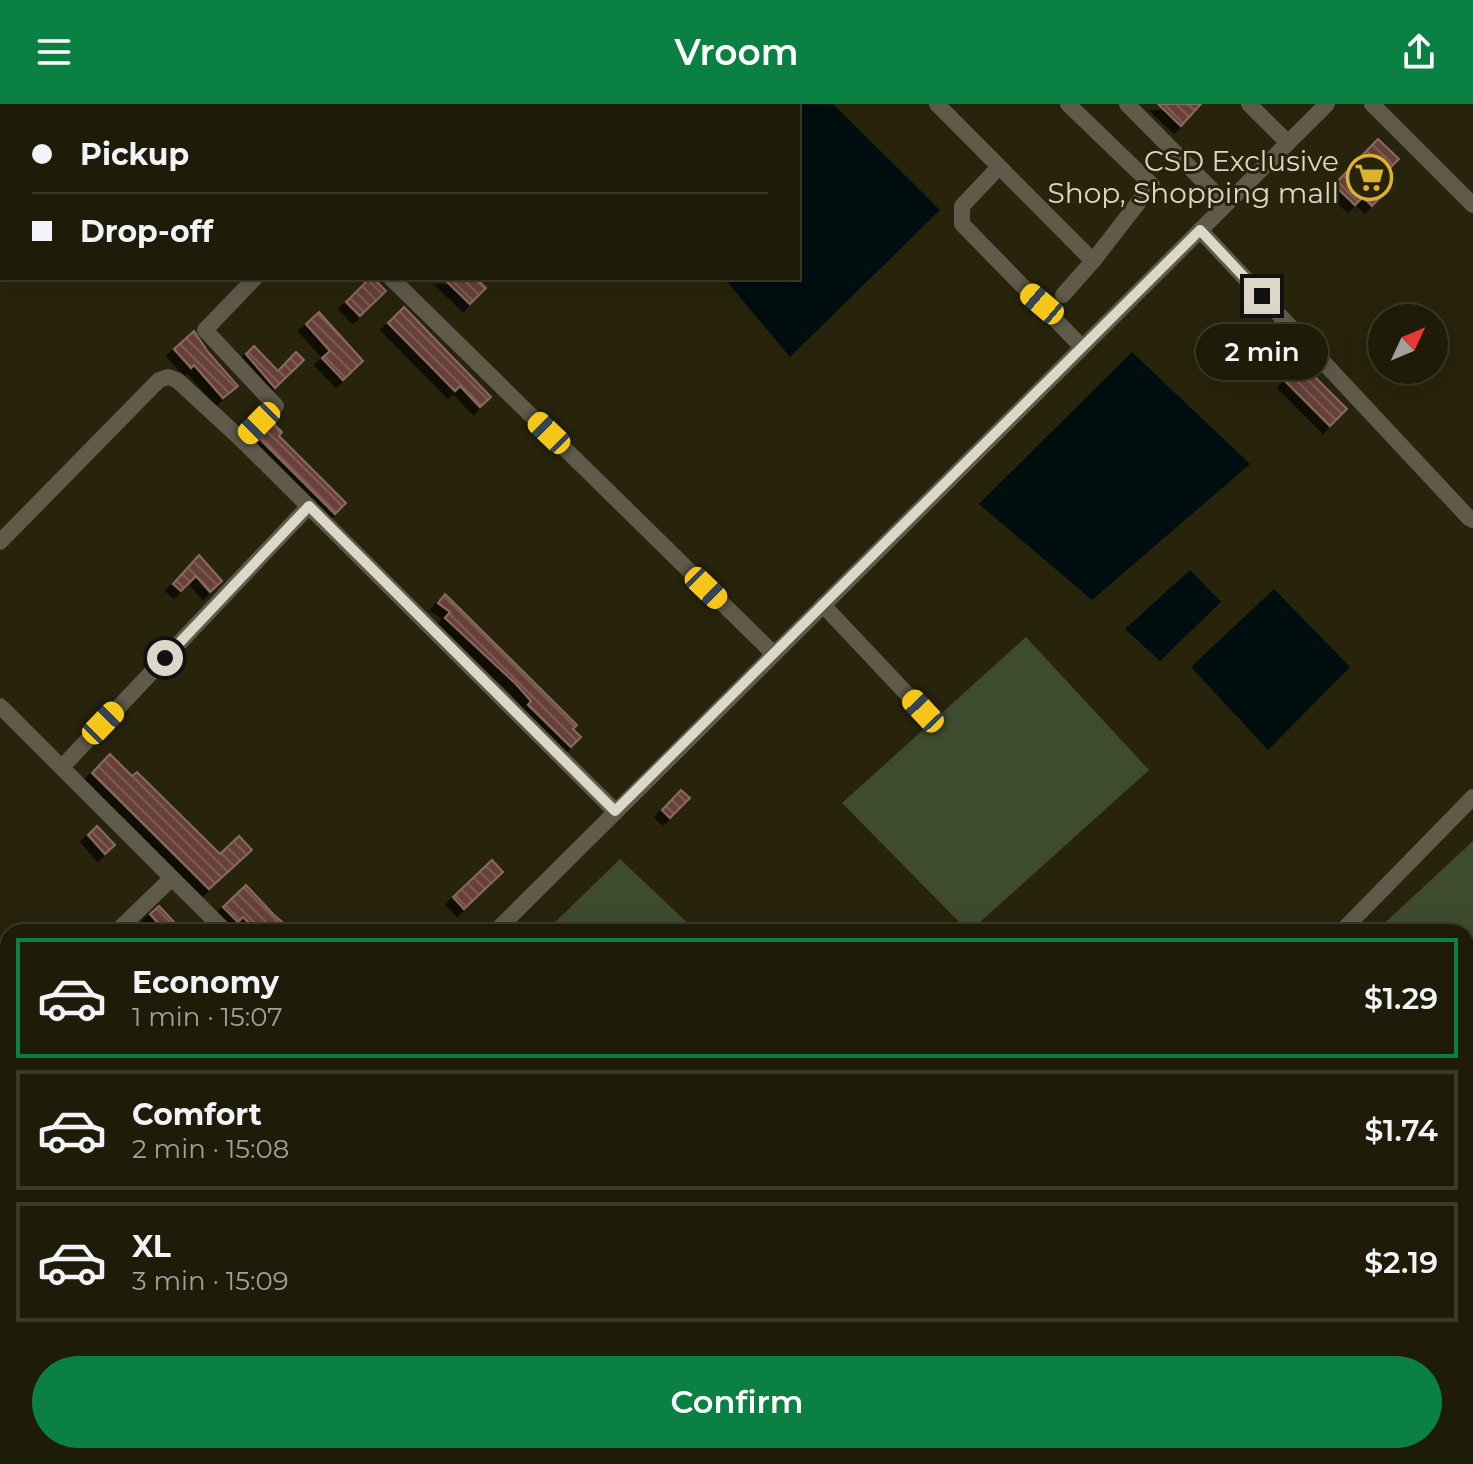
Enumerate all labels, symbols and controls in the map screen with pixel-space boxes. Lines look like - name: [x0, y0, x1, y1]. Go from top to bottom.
- icon: menu: [32, 30, 76, 74]
- text: Vroom: [674, 30, 799, 74]
- icon: share: [1397, 30, 1441, 74]
- text: Pickup: [80, 136, 189, 173]
- place label: CSD Exclusive Shop, Shopping mall: [1048, 144, 1339, 210]
- supermarket icon: CSD Exclusive Shop, Shopping mall: [1346, 153, 1394, 201]
- text: Drop-off: [80, 213, 213, 250]
- route end: [1244, 278, 1280, 314]
- car: [1016, 279, 1068, 329]
- north arrow: [1368, 304, 1448, 384]
- map controls: [1368, 304, 1448, 384]
- callout: 2 min: [1196, 324, 1328, 380]
- text: 2 min: [1224, 336, 1300, 368]
- car: [234, 398, 284, 448]
- car: [523, 408, 575, 458]
- car: [680, 563, 732, 613]
- route start: [147, 640, 183, 676]
- car: [898, 685, 948, 737]
- car: [78, 697, 128, 749]
- icon: car: [36, 962, 108, 1034]
- text: Economy: [132, 964, 279, 1001]
- text: $1.29: [1364, 980, 1438, 1017]
- text: 1 min · 15:07: [132, 1001, 282, 1033]
- icon: car: [36, 1094, 108, 1166]
- text: Comfort: [132, 1096, 262, 1133]
- text: $1.74: [1364, 1112, 1438, 1149]
- text: 2 min · 15:08: [132, 1133, 289, 1165]
- icon: car: [36, 1226, 108, 1298]
- text: XL: [132, 1228, 171, 1265]
- text: $2.19: [1364, 1244, 1438, 1281]
- text: 3 min · 15:09: [132, 1265, 288, 1297]
- button: Confirm: [32, 1356, 1442, 1448]

